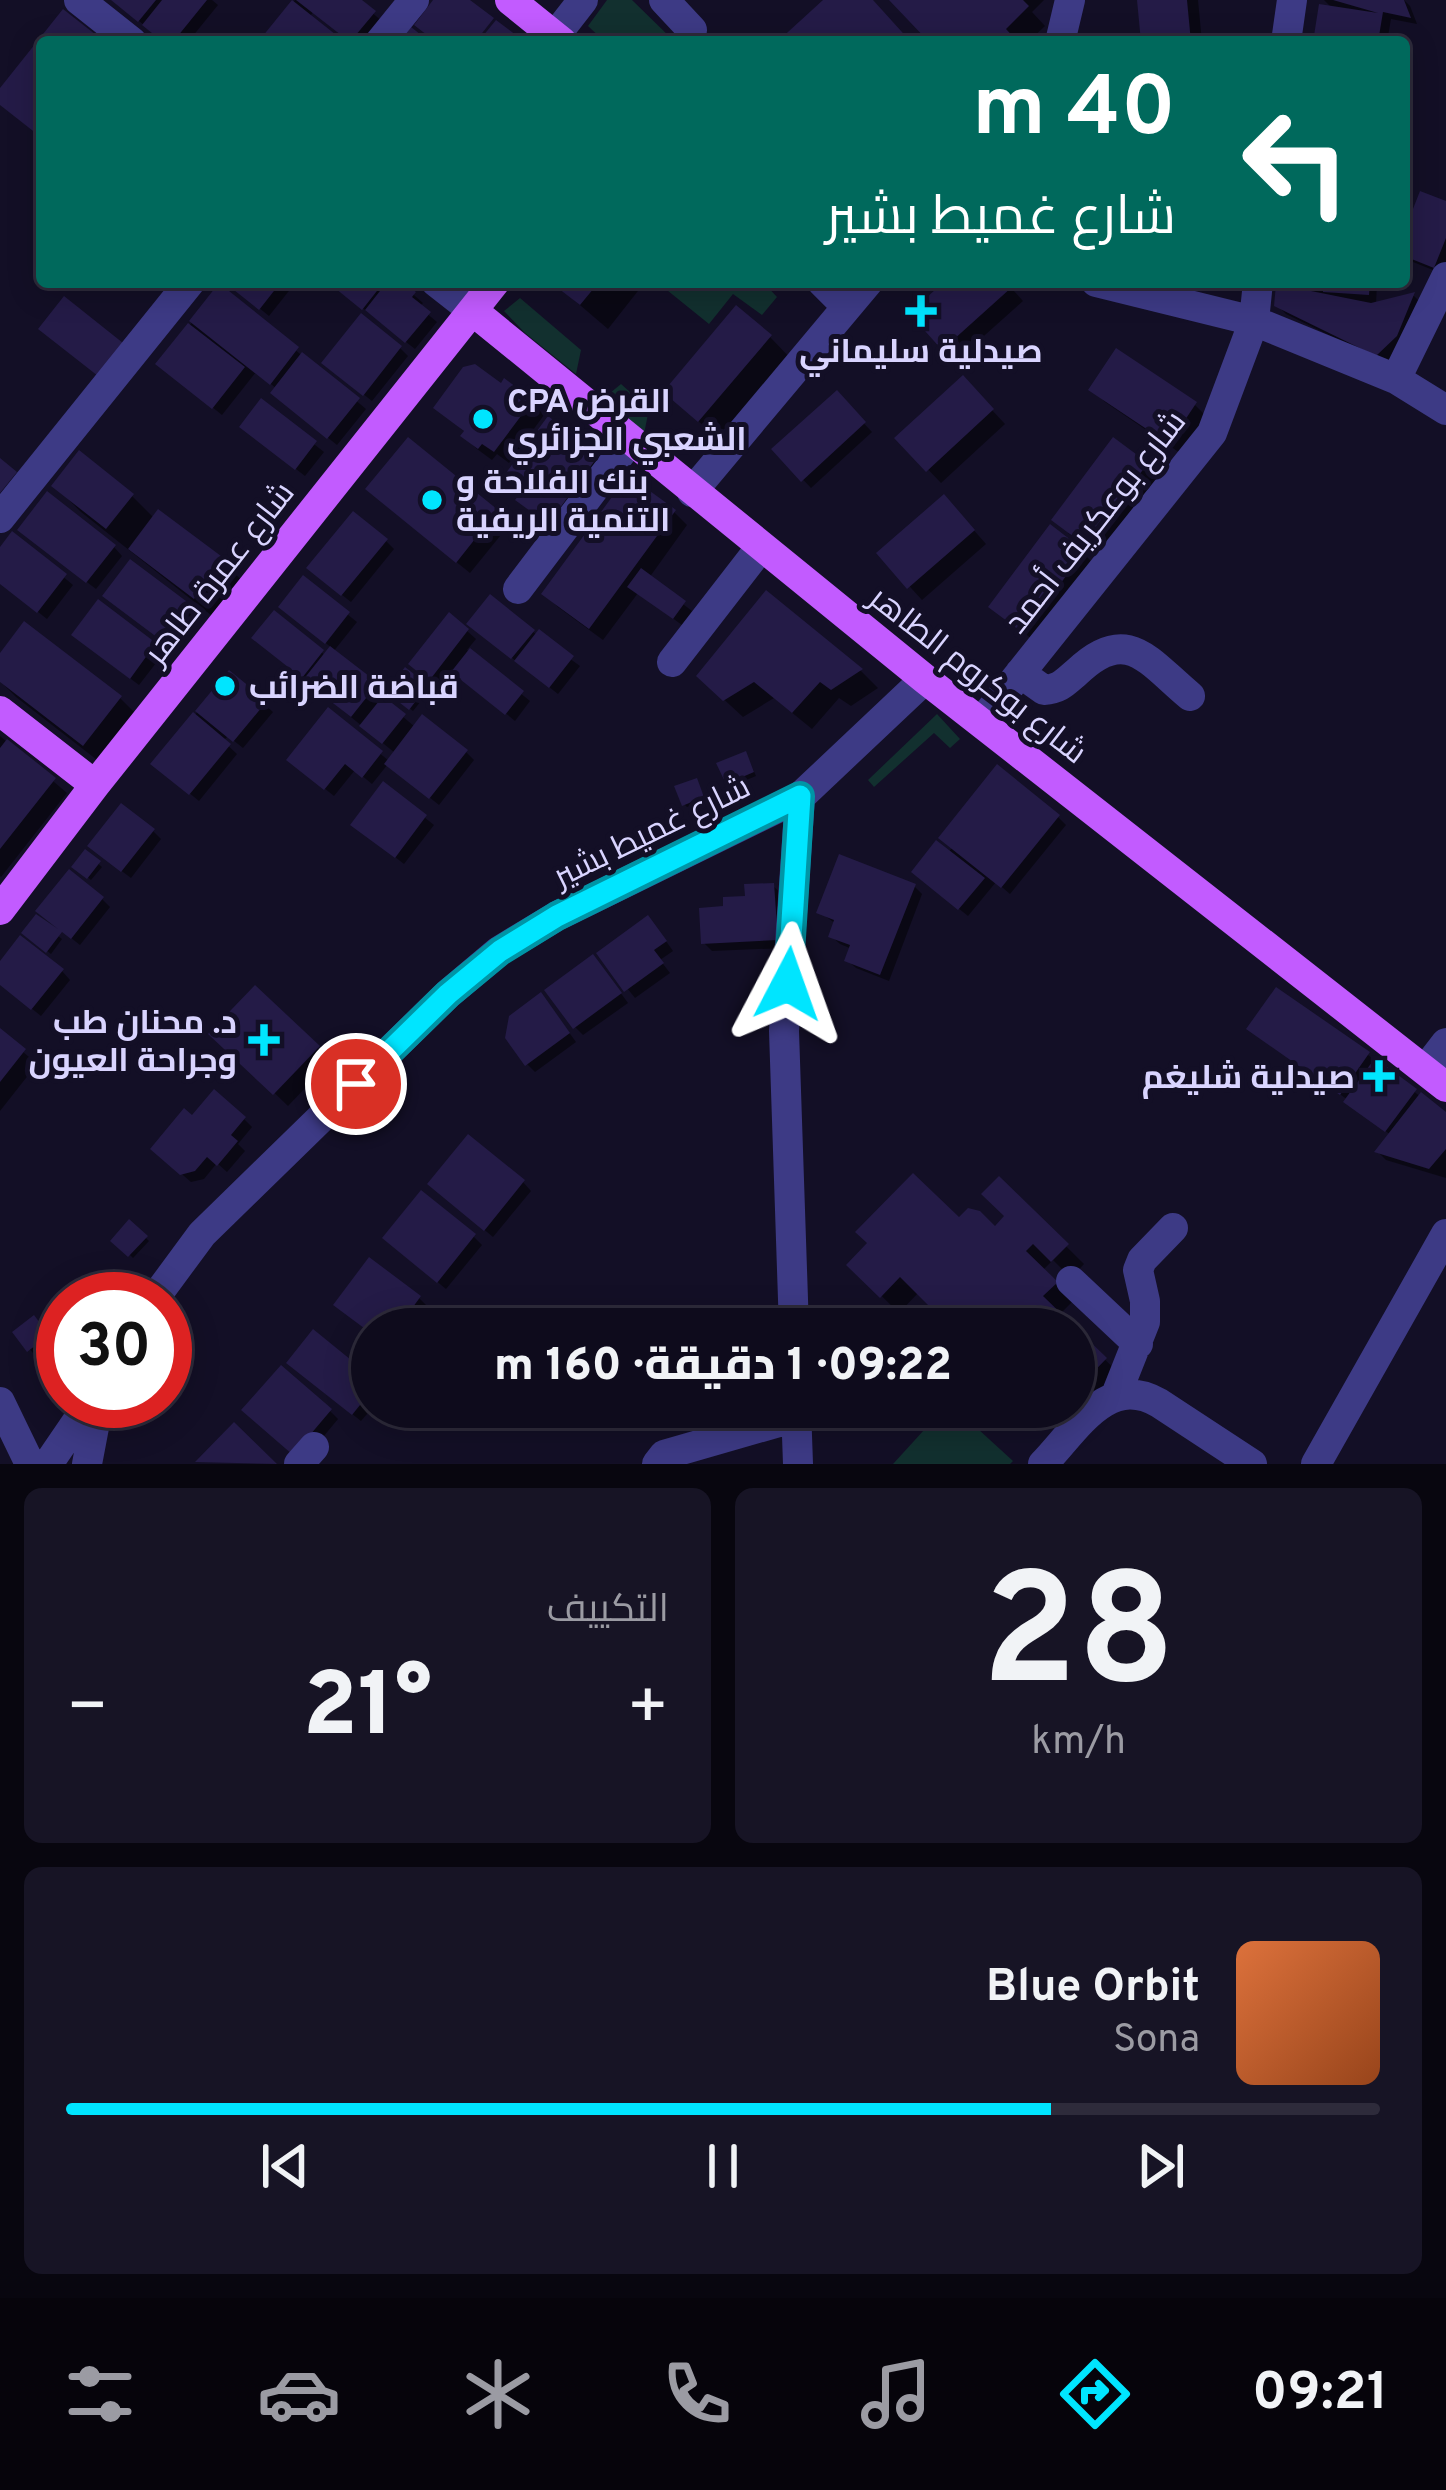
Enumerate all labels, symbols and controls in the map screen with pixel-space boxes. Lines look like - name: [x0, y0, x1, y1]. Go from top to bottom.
- text: 40 m: [972, 59, 1176, 165]
- icon: left: [1218, 84, 1374, 240]
- text: شارع غميط بشير: [826, 185, 1176, 254]
- marker: صيدلية سليماني: [908, 298, 934, 324]
- place label: صيدلية سليماني: [799, 333, 1043, 377]
- place label: CPA القرض الشعبي الجزائري: [507, 383, 747, 465]
- street label: شارع بوعكريف أحمد: [995, 402, 1197, 644]
- marker: CPA القرض الشعبي الجزائري: [470, 406, 496, 432]
- place label: بنك الفلاحة و التنمية الريفية: [456, 464, 670, 544]
- street label: شارع عمرة طاهر: [135, 475, 306, 676]
- marker: بنك الفلاحة و التنمية الريفية: [419, 487, 445, 513]
- street label: شارع بوكروم الطاهر: [858, 578, 1094, 775]
- place label: قباضة الضرائب: [249, 669, 459, 711]
- marker: قباضة الضرائب: [212, 673, 238, 699]
- street label: شارع غميط بشير: [546, 768, 758, 900]
- position arrow: [725, 921, 851, 1047]
- place label: د. محنان طب وجراحة العيون: [29, 1004, 237, 1084]
- marker: د. محنان طب وجراحة العيون: [248, 1024, 280, 1056]
- pin: [305, 1033, 407, 1135]
- icon: arrive: [323, 1051, 389, 1117]
- place label: صيدلية شليغم: [1142, 1059, 1355, 1101]
- marker: صيدلية شليغم: [1366, 1063, 1392, 1089]
- speed limit sign: 30: [36, 1272, 192, 1428]
- text: 09:22 · 1 دقيقة · 160 m: [494, 1339, 952, 1396]
- text: 28: [982, 1542, 1175, 1740]
- text: التكييف: [547, 1587, 669, 1636]
- text: 21°: [303, 1654, 432, 1767]
- text: −: [66, 1669, 109, 1752]
- text: +: [626, 1669, 669, 1752]
- text: km/h: [1031, 1719, 1126, 1768]
- text: Blue Orbit: [986, 1960, 1200, 2017]
- text: Sona: [1113, 2017, 1200, 2066]
- icon: previous: [252, 2133, 318, 2199]
- icon: pause: [690, 2133, 756, 2199]
- icon: next: [1128, 2133, 1194, 2199]
- icon: filters: [58, 2352, 142, 2436]
- icon: car: [257, 2352, 341, 2436]
- icon: climate: [456, 2352, 540, 2436]
- icon: phone: [655, 2352, 739, 2436]
- icon: music: [854, 2352, 938, 2436]
- icon: directions: [1053, 2352, 1137, 2436]
- text: 09:21: [1252, 2360, 1388, 2429]

